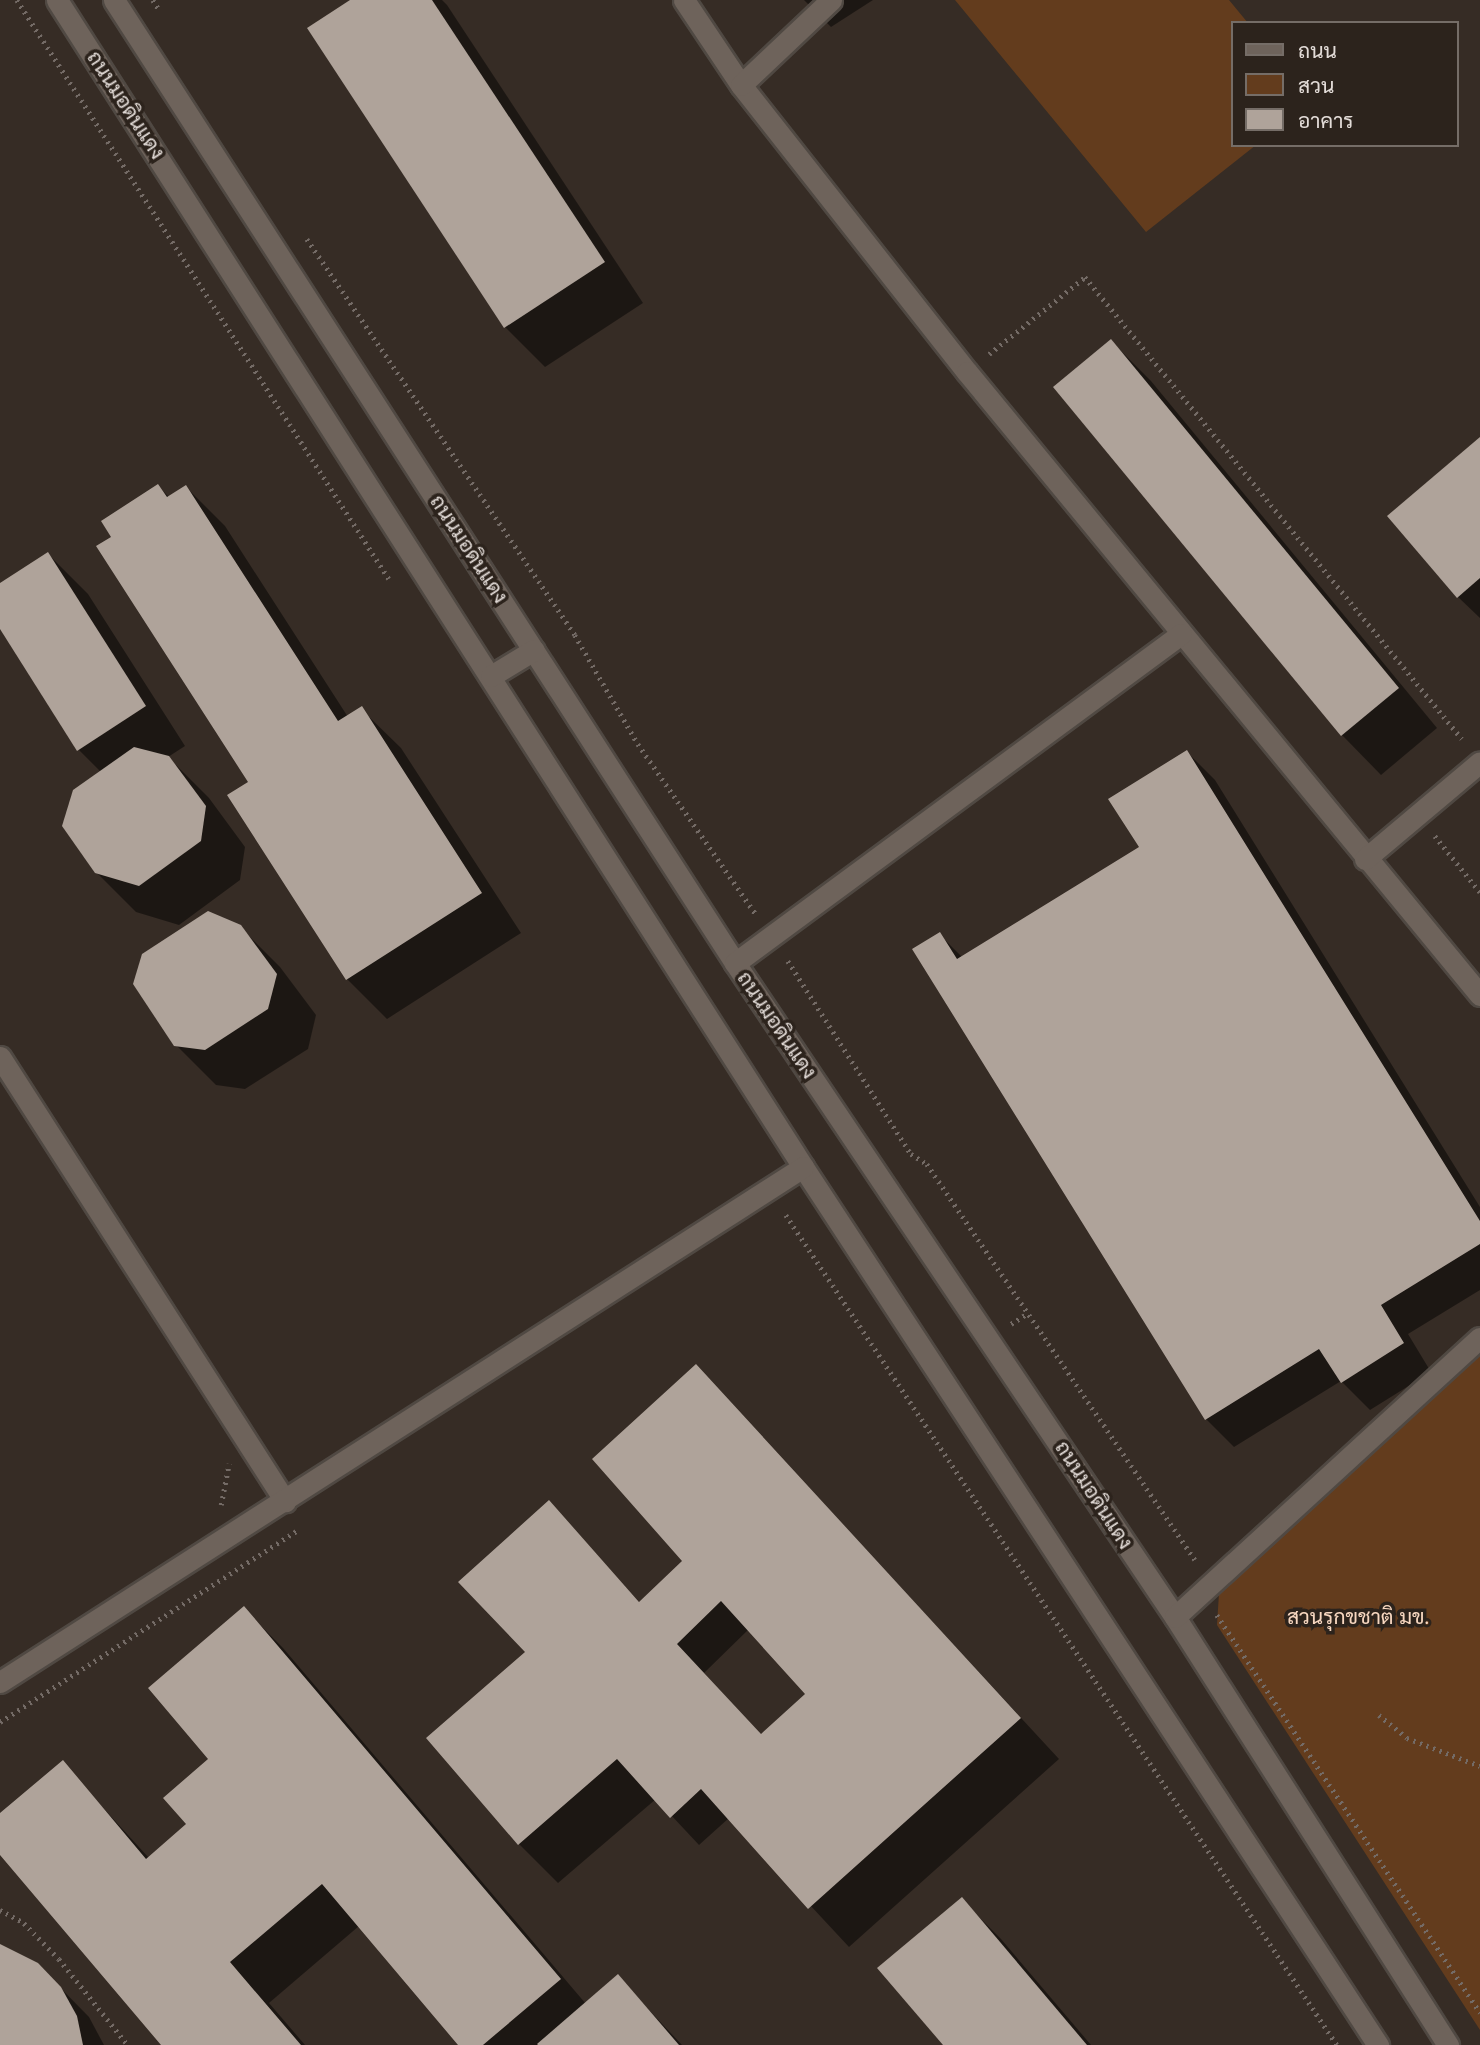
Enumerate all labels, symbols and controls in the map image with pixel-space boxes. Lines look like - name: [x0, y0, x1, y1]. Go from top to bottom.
- legend: [1232, 21, 1459, 147]
- text: ถนน: [1298, 37, 1337, 64]
- street label: ถนนมอดินแดง: [82, 46, 170, 164]
- text: สวน: [1298, 72, 1334, 99]
- text: อาคาร: [1298, 107, 1354, 134]
- street label: ถนนมอดินแดง: [425, 490, 513, 608]
- street label: ถนนมอดินแดง: [732, 967, 822, 1083]
- street label: ถนนมอดินแดง: [1050, 1436, 1138, 1554]
- park label: สวนรุกขชาติ มข.: [1287, 1604, 1429, 1630]

